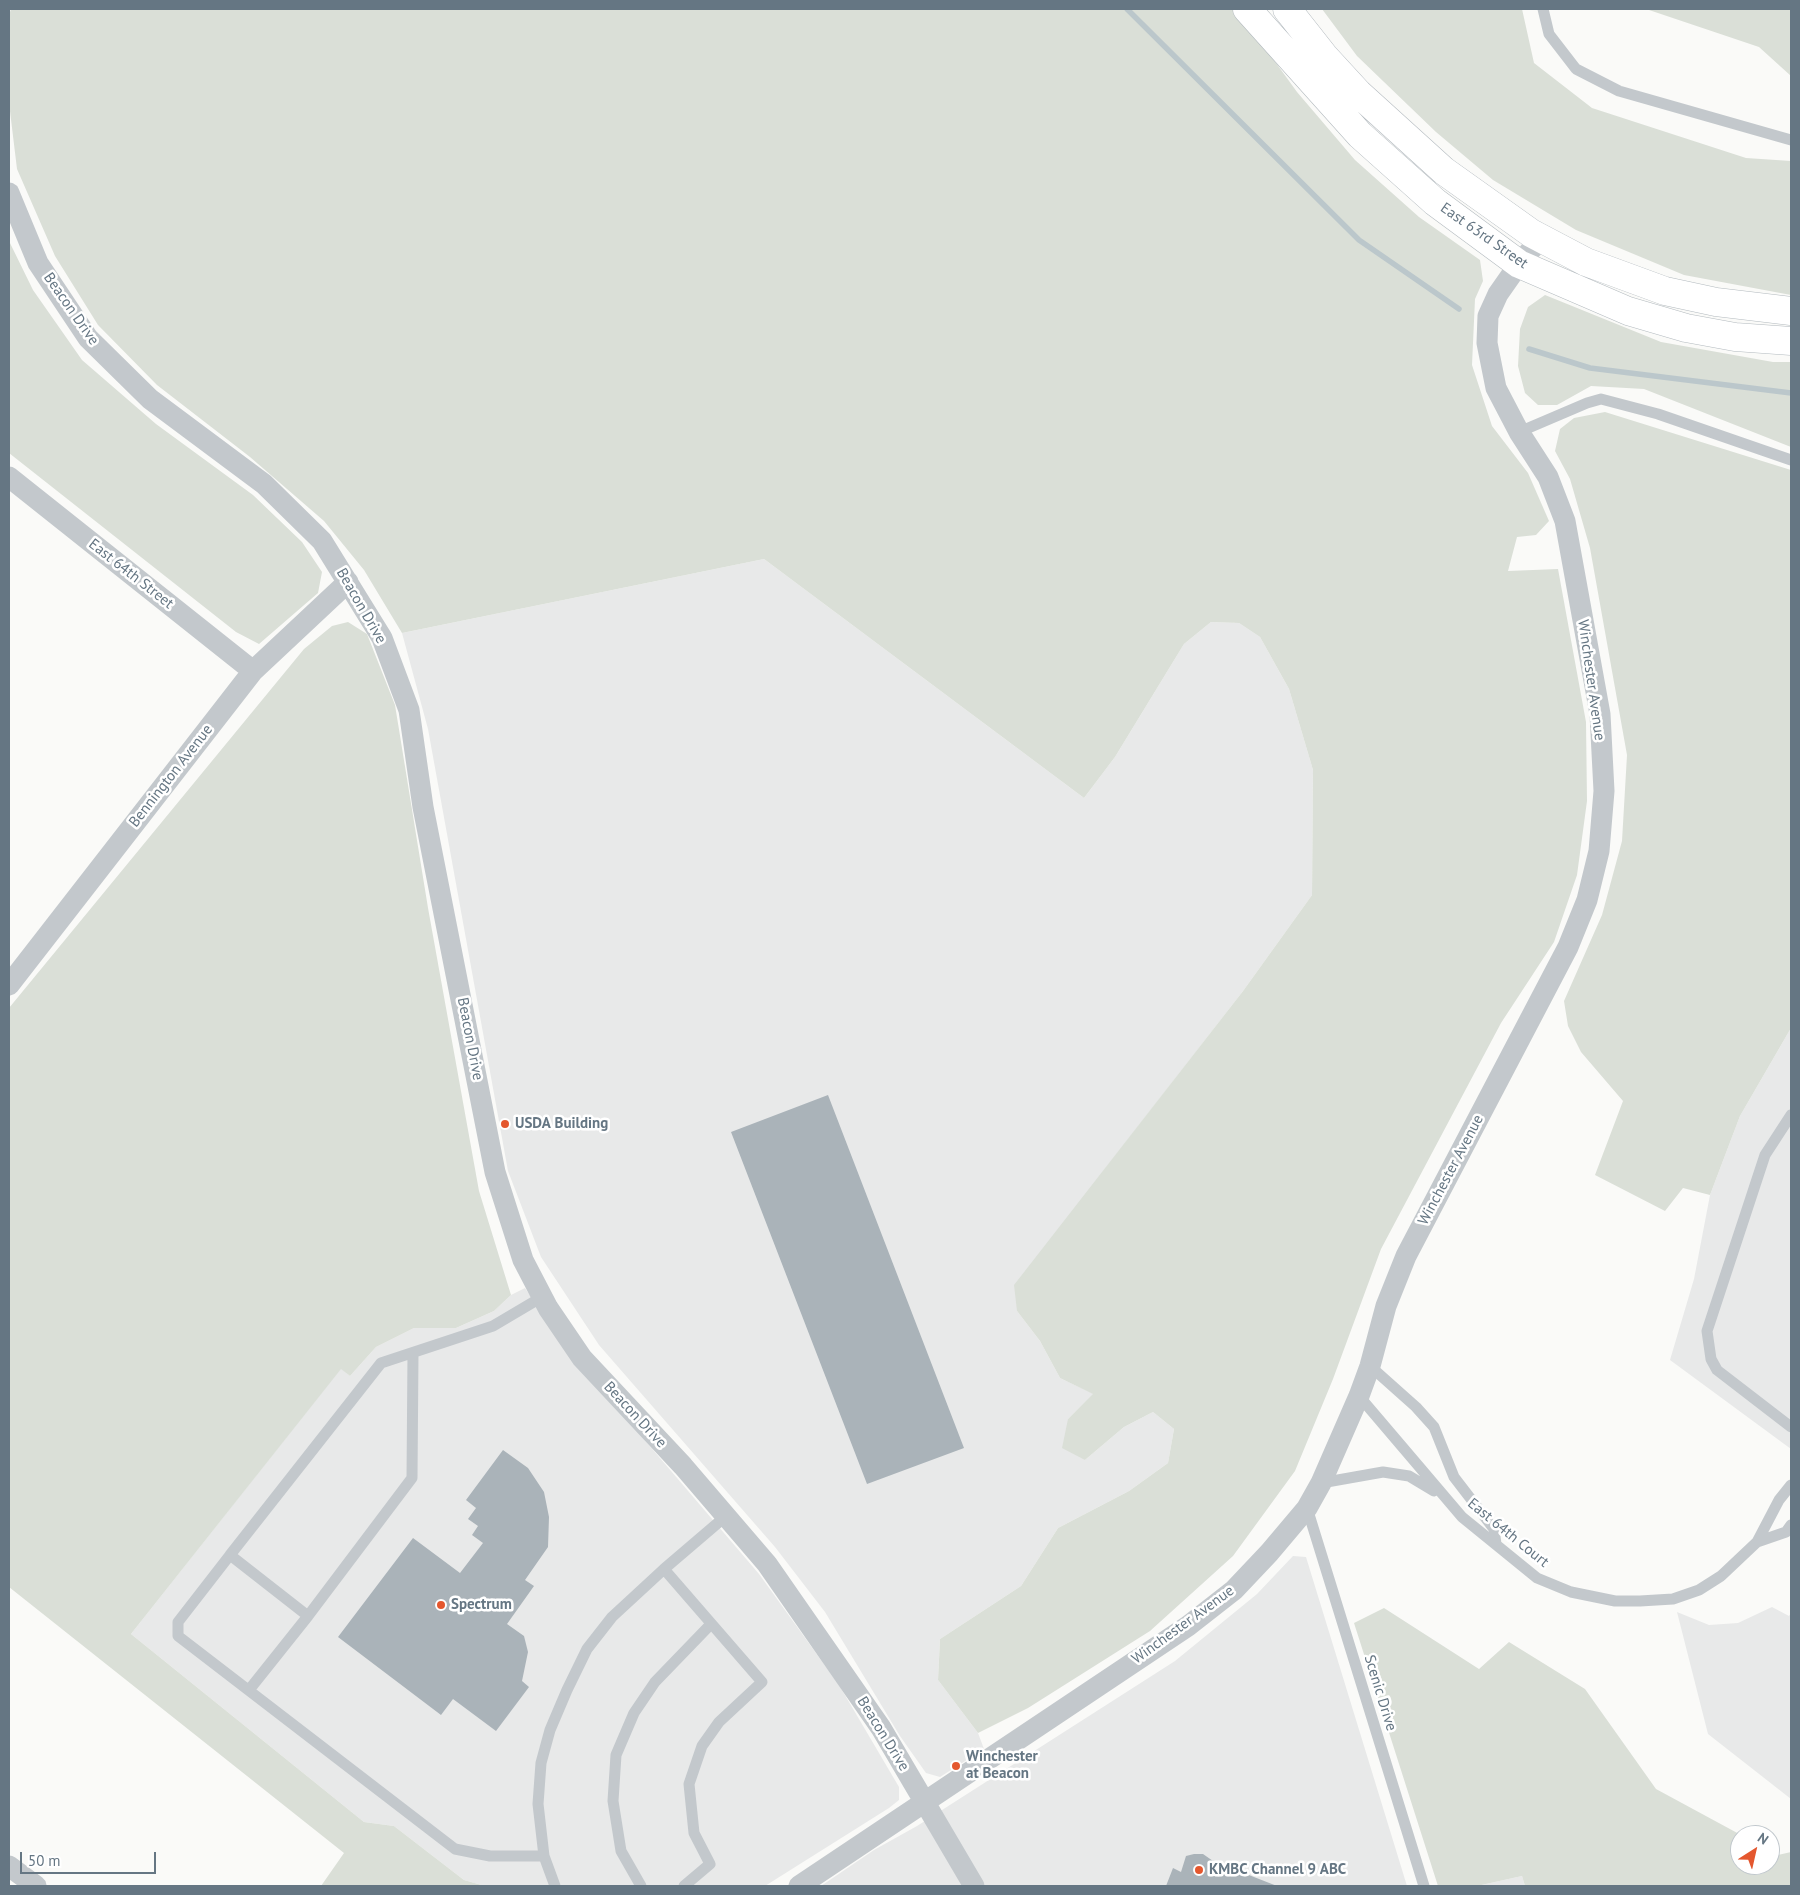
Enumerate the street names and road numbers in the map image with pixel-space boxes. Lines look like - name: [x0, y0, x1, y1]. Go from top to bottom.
- street label: East 63rd Street: [1437, 199, 1531, 273]
- street label: Beacon Drive: [40, 269, 102, 349]
- street label: East 64th Street: [85, 535, 177, 613]
- street label: Beacon Drive: [332, 565, 390, 647]
- street label: Winchester Avenue: [1574, 618, 1608, 742]
- street label: Bennington Avenue: [125, 721, 217, 831]
- street label: Beacon Drive: [453, 996, 487, 1082]
- street label: Winchester Avenue: [1414, 1112, 1488, 1228]
- street label: Beacon Drive: [600, 1378, 670, 1452]
- street label: East 64th Court: [1464, 1495, 1552, 1571]
- street label: Winchester Avenue: [1128, 1582, 1238, 1668]
- street label: Scenic Drive: [1360, 1653, 1400, 1733]
- street label: Beacon Drive: [853, 1694, 913, 1774]

